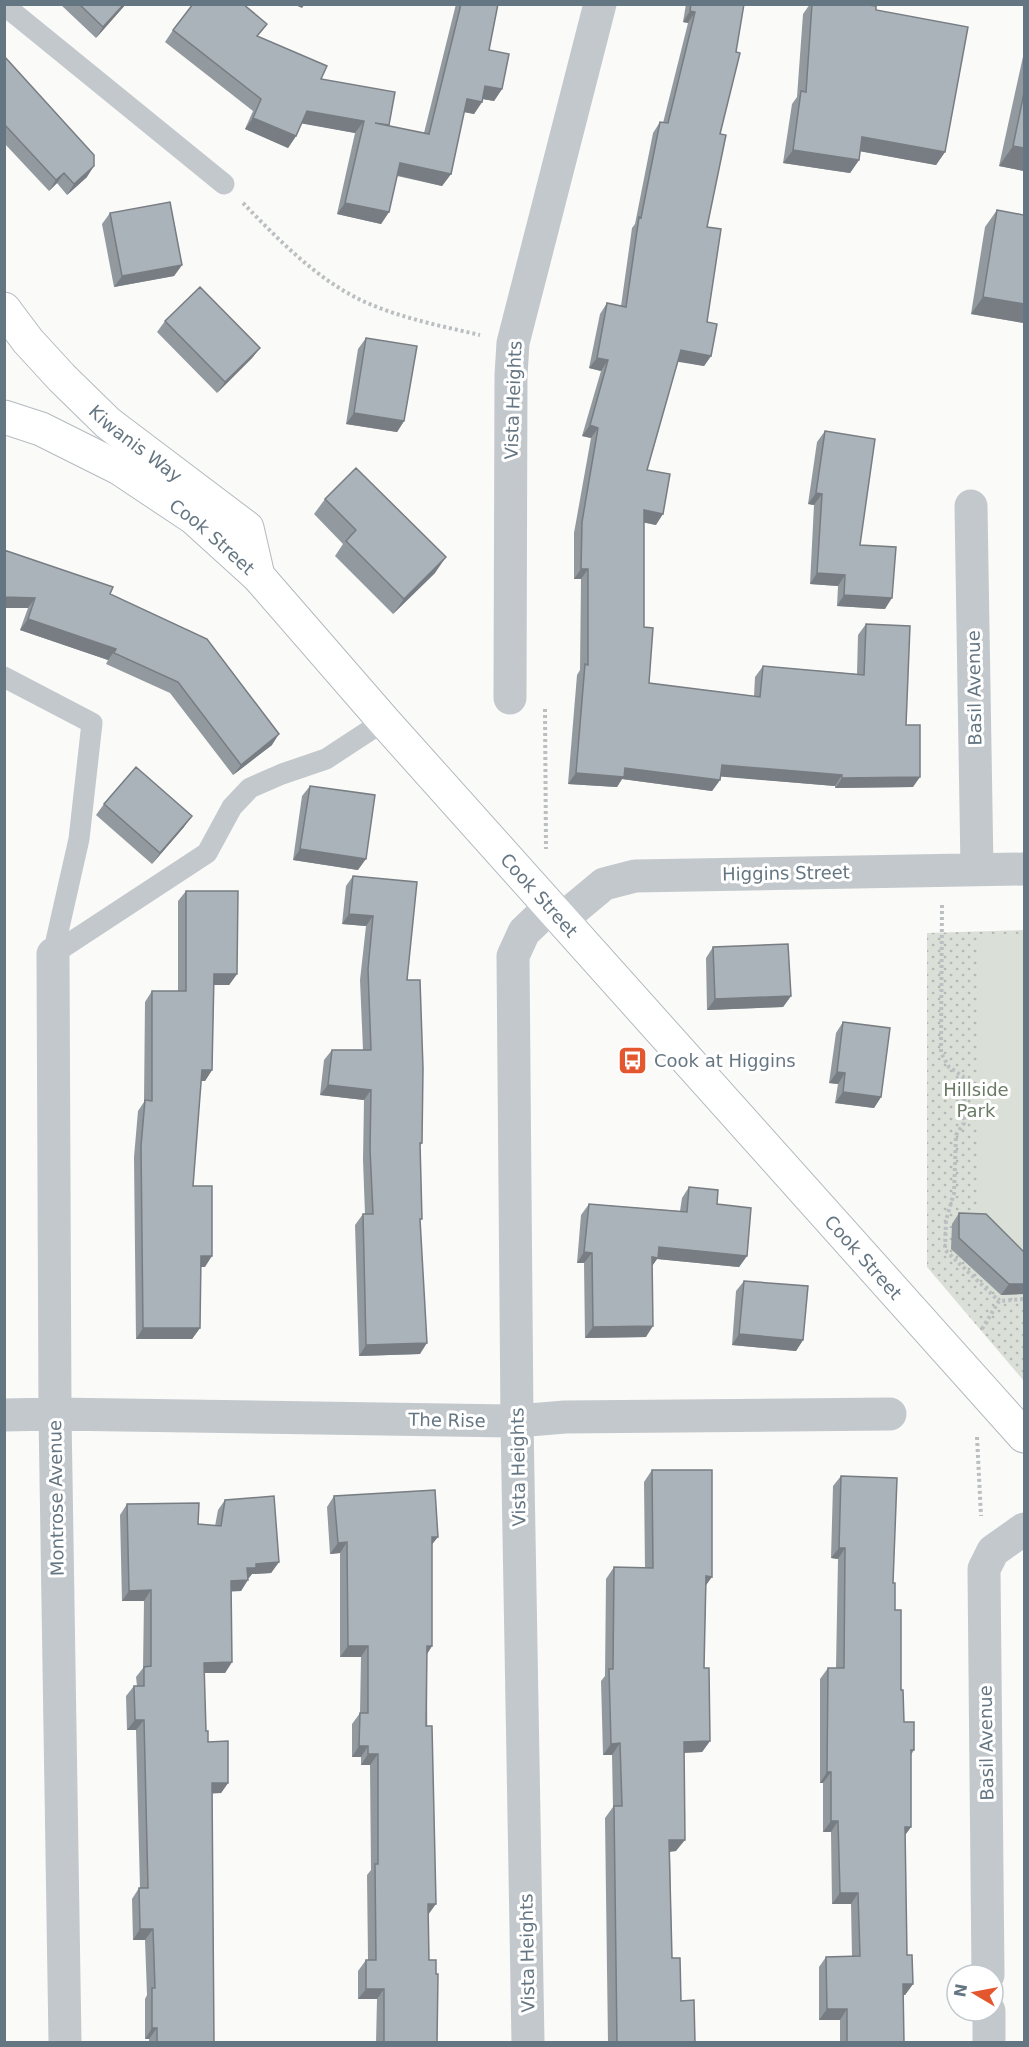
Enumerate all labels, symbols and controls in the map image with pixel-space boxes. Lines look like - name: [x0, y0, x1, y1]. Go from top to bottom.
- street label: Vista Heights: [500, 340, 526, 460]
- street label: Kiwanis Way: [85, 400, 187, 486]
- street label: Cook Street: [166, 494, 259, 579]
- street label: Basil Avenue: [962, 630, 986, 746]
- street label: Cook Street: [497, 849, 583, 941]
- street label: Higgins Street: [722, 861, 850, 885]
- bus stop icon: Cook at Higgins: [617, 1044, 649, 1076]
- place label: Cook at Higgins: [654, 1050, 796, 1071]
- park label: Hillside Park: [943, 1079, 1009, 1121]
- street label: Cook Street: [821, 1211, 907, 1303]
- street label: Vista Heights: [506, 1407, 530, 1527]
- street label: The Rise: [407, 1409, 486, 1431]
- street label: Montrose Avenue: [44, 1420, 68, 1576]
- street label: Basil Avenue: [974, 1685, 998, 1801]
- street label: Vista Heights: [515, 1893, 539, 2013]
- north arrow: [945, 1963, 1005, 2023]
- text: N: [950, 1982, 971, 1999]

